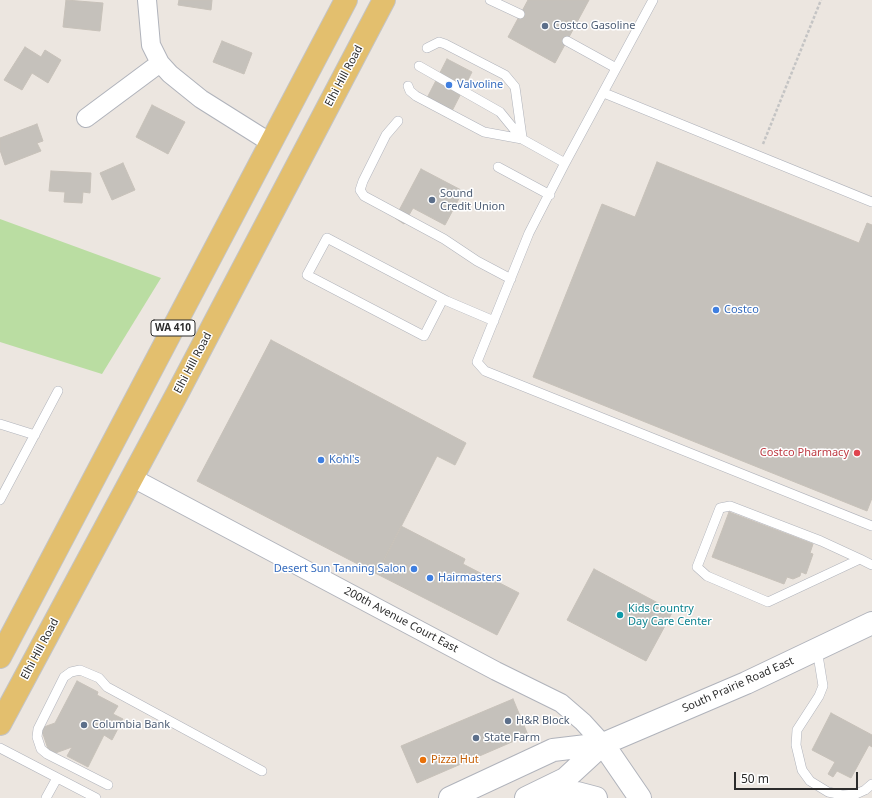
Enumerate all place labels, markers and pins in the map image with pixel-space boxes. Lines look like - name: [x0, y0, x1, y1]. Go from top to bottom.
- place label: Costco Gasoline: [553, 19, 635, 33]
- marker: Costco Gasoline: [540, 21, 550, 31]
- place label: Valvoline: [457, 78, 503, 92]
- marker: Valvoline: [444, 80, 454, 90]
- place label: Sound Credit Union: [440, 187, 505, 213]
- marker: Sound Credit Union: [427, 195, 437, 205]
- place label: Costco: [724, 303, 759, 317]
- marker: Costco: [711, 305, 721, 315]
- place label: Costco Pharmacy: [760, 446, 849, 460]
- marker: Costco Pharmacy: [852, 448, 862, 458]
- place label: Kohl's: [329, 453, 360, 467]
- marker: Kohl's: [316, 455, 326, 465]
- place label: Desert Sun Tanning Salon: [274, 562, 406, 576]
- marker: Desert Sun Tanning Salon: [409, 564, 419, 574]
- place label: Hairmasters: [438, 571, 501, 585]
- marker: Hairmasters: [425, 573, 435, 583]
- place label: Kids Country Day Care Center: [628, 602, 712, 628]
- marker: Kids Country Day Care Center: [615, 610, 625, 620]
- place label: H&R Block: [516, 714, 570, 728]
- marker: H&R Block: [503, 716, 513, 726]
- place label: Columbia Bank: [92, 718, 170, 732]
- marker: Columbia Bank: [79, 720, 89, 730]
- place label: State Farm: [484, 731, 540, 745]
- marker: State Farm: [471, 733, 481, 743]
- place label: Pizza Hut: [431, 753, 479, 767]
- marker: Pizza Hut: [418, 755, 428, 765]

